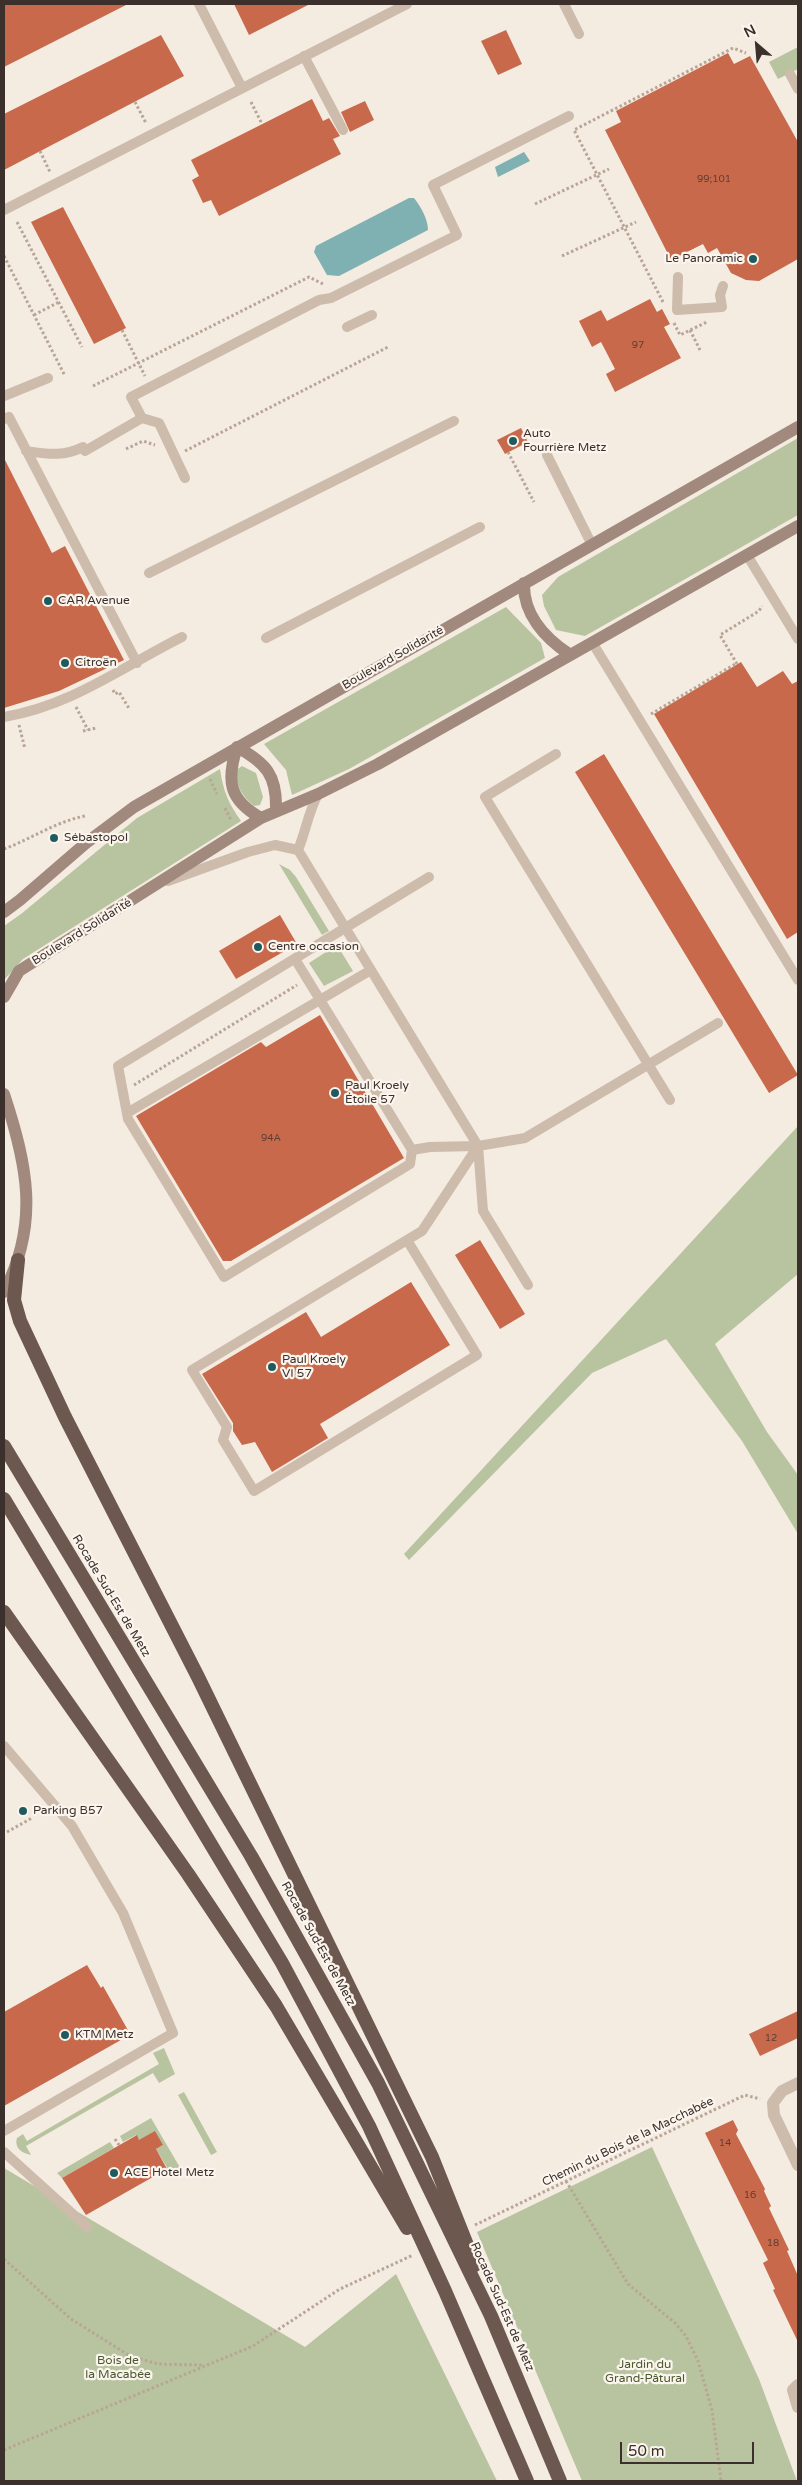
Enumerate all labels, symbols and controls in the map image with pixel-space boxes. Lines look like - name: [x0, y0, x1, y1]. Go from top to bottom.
- north arrow: [732, 20, 782, 70]
- text: N: [741, 21, 759, 41]
- house number: 99;101: [697, 173, 731, 185]
- place label: Le Panoramic: [665, 252, 743, 266]
- marker: Le Panoramic: [747, 253, 759, 265]
- house number: 97: [632, 339, 644, 351]
- place label: Auto Fourrière Metz: [523, 427, 606, 455]
- marker: Auto Fourrière Metz: [507, 435, 519, 447]
- place label: CAR Avenue: [58, 594, 130, 608]
- marker: CAR Avenue: [42, 595, 54, 607]
- street label: Boulevard Solidarité: [340, 623, 446, 693]
- place label: Citroën: [75, 656, 117, 670]
- marker: Citroën: [59, 657, 71, 669]
- place label: Sébastopol: [64, 831, 128, 845]
- marker: Sébastopol: [48, 832, 60, 844]
- street label: Boulevard Solidarité: [30, 896, 134, 968]
- place label: Centre occasion: [268, 940, 359, 954]
- marker: Centre occasion: [252, 941, 264, 953]
- place label: Paul Kroely Étoile 57: [345, 1079, 409, 1107]
- marker: Paul Kroely Étoile 57: [329, 1087, 341, 1099]
- house number: 94A: [261, 1132, 281, 1144]
- place label: Paul Kroely VI 57: [282, 1353, 346, 1381]
- marker: Paul Kroely VI 57: [266, 1361, 278, 1373]
- street label: Rocade Sud-Est de Metz: [69, 1532, 153, 1660]
- place label: Parking B57: [33, 1804, 103, 1818]
- marker: Parking B57: [17, 1805, 29, 1817]
- street label: Rocade Sud-Est de Metz: [278, 1879, 358, 2009]
- place label: KTM Metz: [75, 2028, 134, 2042]
- marker: KTM Metz: [59, 2029, 71, 2041]
- house number: 12: [765, 2032, 777, 2044]
- street label: Chemin du Bois de la Macchabée: [540, 2094, 716, 2190]
- house number: 14: [719, 2137, 731, 2149]
- place label: ACE Hotel Metz: [124, 2166, 214, 2180]
- marker: ACE Hotel Metz: [108, 2167, 120, 2179]
- house number: 16: [744, 2189, 756, 2201]
- house number: 18: [767, 2237, 779, 2249]
- street label: Rocade Sud-Est de Metz: [467, 2240, 537, 2374]
- park label: Bois de la Macabée: [85, 2354, 151, 2382]
- park label: Jardin du Grand-Pâtural: [605, 2358, 685, 2386]
- scale bar: [622, 2432, 756, 2464]
- text: 50 m: [628, 2442, 665, 2460]

